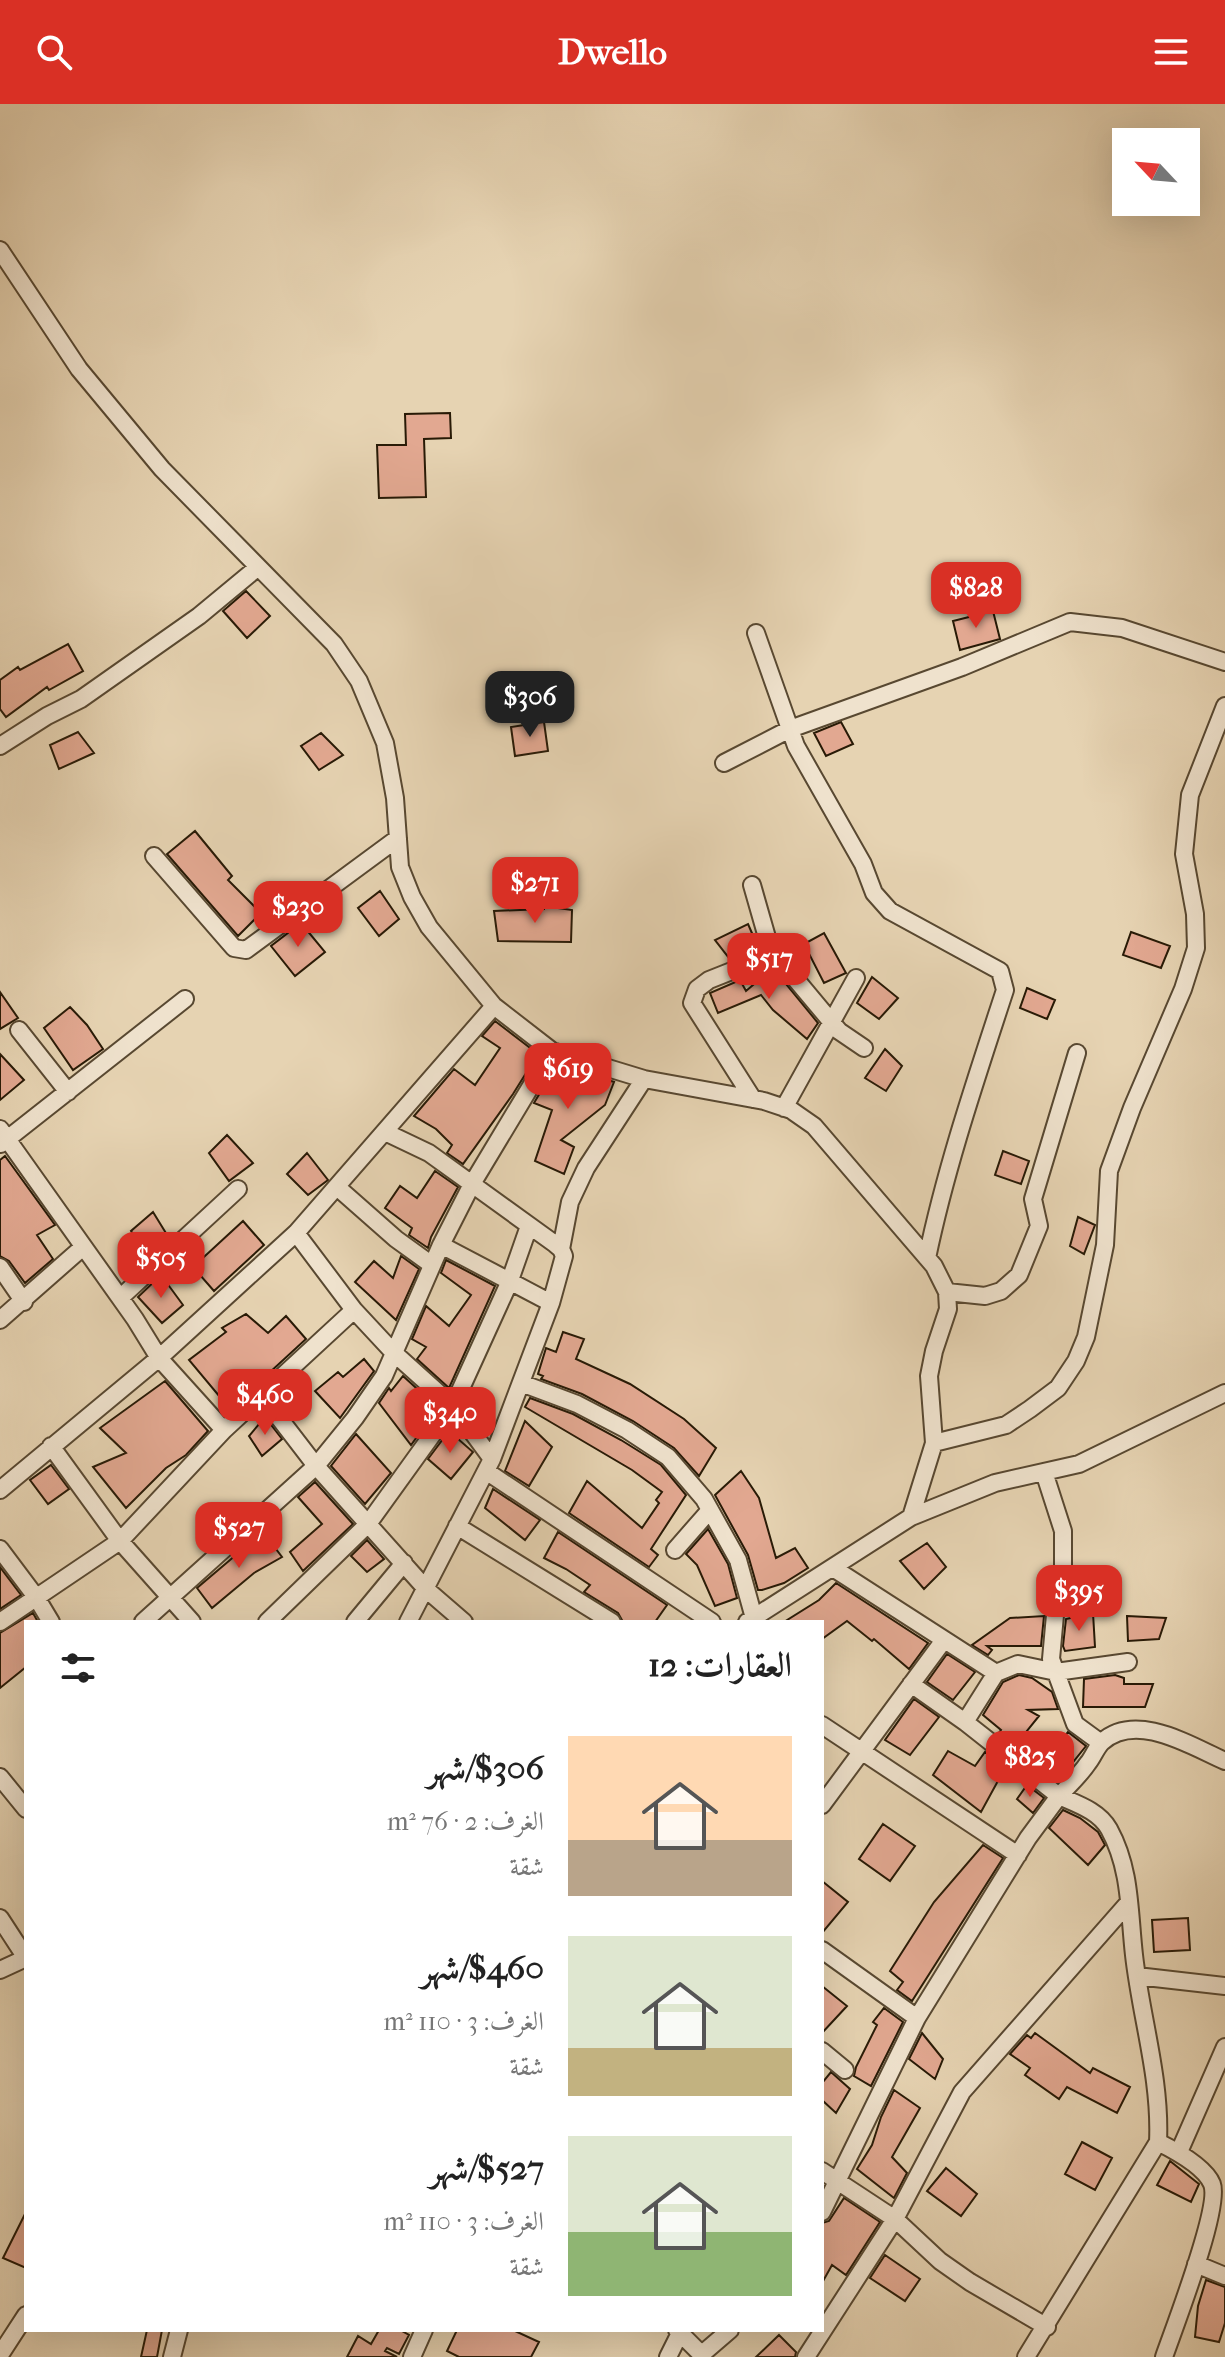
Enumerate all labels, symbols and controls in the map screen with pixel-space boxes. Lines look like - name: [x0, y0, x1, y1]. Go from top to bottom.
- icon: search: [32, 30, 76, 74]
- icon: menu: [1149, 30, 1193, 74]
- text: Dwello: [558, 31, 667, 73]
- north arrow: [1112, 128, 1200, 216]
- map controls: [1112, 128, 1200, 216]
- pin: $828: [929, 562, 1023, 630]
- text: $828: [949, 572, 1003, 603]
- pin: $306: [483, 671, 577, 739]
- text: $306: [503, 681, 557, 712]
- pin: $271: [488, 857, 582, 925]
- text: $271: [510, 867, 560, 898]
- pin: $230: [251, 881, 345, 949]
- text: $230: [272, 891, 324, 922]
- pin: $517: [722, 933, 816, 1001]
- text: $517: [745, 943, 793, 974]
- pin: $619: [521, 1043, 615, 1111]
- text: $619: [542, 1053, 594, 1084]
- pin: $505: [114, 1232, 208, 1300]
- text: $505: [135, 1242, 187, 1273]
- pin: $460: [218, 1369, 312, 1437]
- text: $460: [236, 1379, 294, 1410]
- pin: $340: [403, 1387, 497, 1455]
- text: $340: [423, 1397, 477, 1428]
- pin: $527: [192, 1502, 286, 1570]
- text: $527: [213, 1512, 265, 1543]
- pin: $395: [1032, 1565, 1126, 1633]
- text: $395: [1054, 1575, 1104, 1606]
- text: العقارات: 12: [648, 1645, 792, 1685]
- icon: filters: [56, 1646, 100, 1690]
- pin: $825: [983, 1731, 1077, 1799]
- text: $825: [1004, 1741, 1056, 1772]
- text: $306/شهر: [427, 1748, 544, 1788]
- icon: home: [632, 1768, 728, 1864]
- text: الغرف: 2 · 76 m²: [387, 1806, 544, 1837]
- text: شقة: [510, 1851, 544, 1882]
- text: $460/شهر: [421, 1948, 544, 1988]
- icon: home: [632, 1968, 728, 2064]
- text: الغرف: 3 · 110 m²: [384, 2006, 544, 2037]
- text: شقة: [510, 2051, 544, 2082]
- text: $527/شهر: [429, 2148, 544, 2188]
- icon: home: [632, 2168, 728, 2264]
- text: الغرف: 3 · 110 m²: [384, 2206, 544, 2237]
- text: شقة: [510, 2251, 544, 2282]

